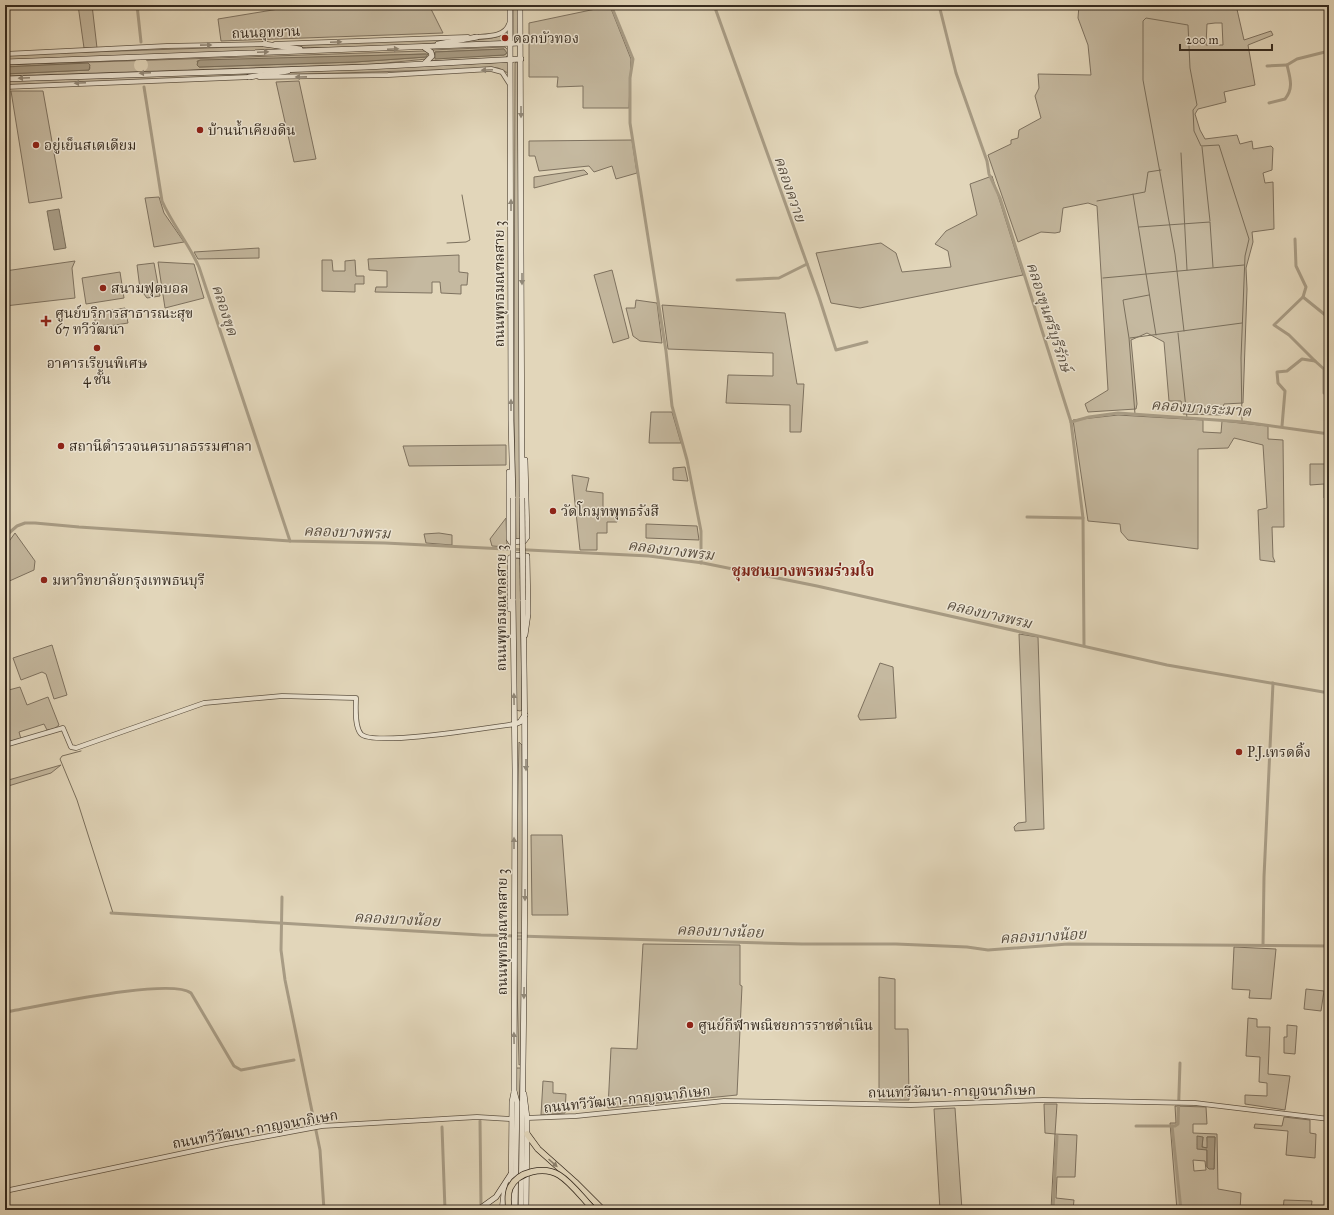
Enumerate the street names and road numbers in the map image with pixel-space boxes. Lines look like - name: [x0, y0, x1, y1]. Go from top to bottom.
- street label: ถนนอุทยาน: [231, 23, 301, 42]
- street label: ถนนพุทธมณฑลสาย 3: [491, 221, 508, 347]
- street label: ถนนพุทธมณฑลสาย 3: [493, 545, 510, 671]
- street label: ถนนพุทธมณฑลสาย 3: [494, 869, 511, 995]
- street label: ถนนทวีวัฒนา-กาญจนาภิเษก: [543, 1082, 711, 1117]
- street label: ถนนทวีวัฒนา-กาญจนาภิเษก: [868, 1082, 1036, 1101]
- street label: ถนนทวีวัฒนา-กาญจนาภิเษก: [171, 1107, 339, 1152]

